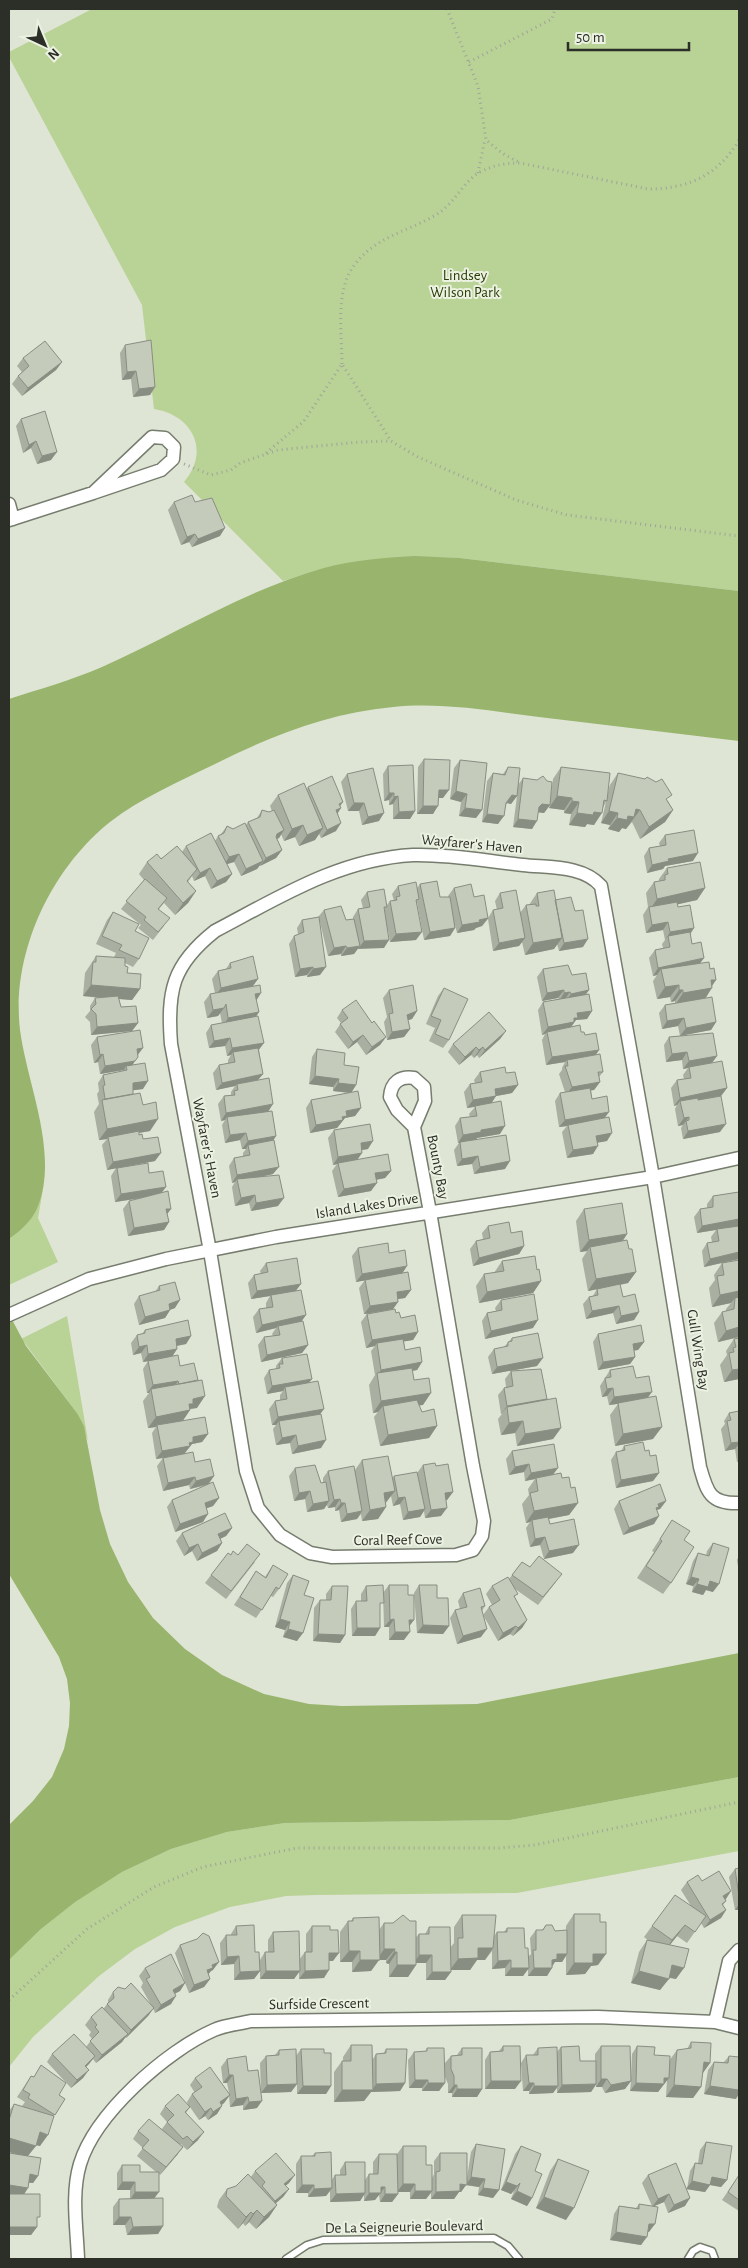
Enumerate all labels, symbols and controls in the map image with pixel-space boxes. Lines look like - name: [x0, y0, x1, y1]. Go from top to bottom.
- north arrow: [20, 20, 70, 70]
- scale bar: [568, 20, 689, 52]
- text: 50 m: [576, 30, 605, 45]
- text: N: [45, 45, 62, 62]
- park label: Lindsey Wilson Park: [430, 268, 500, 300]
- street label: Wayfarer's Haven: [421, 832, 523, 856]
- street label: Wayfarer's Haven: [190, 1097, 224, 1199]
- street label: Bounty Bay: [424, 1133, 452, 1201]
- street label: Island Lakes Drive: [315, 1190, 419, 1222]
- street label: Gull Wing Bay: [684, 1308, 712, 1392]
- street label: Coral Reef Cove: [353, 1532, 443, 1548]
- street label: Surfside Crescent: [269, 1996, 369, 2012]
- street label: De La Seigneurie Boulevard: [325, 2218, 484, 2236]

